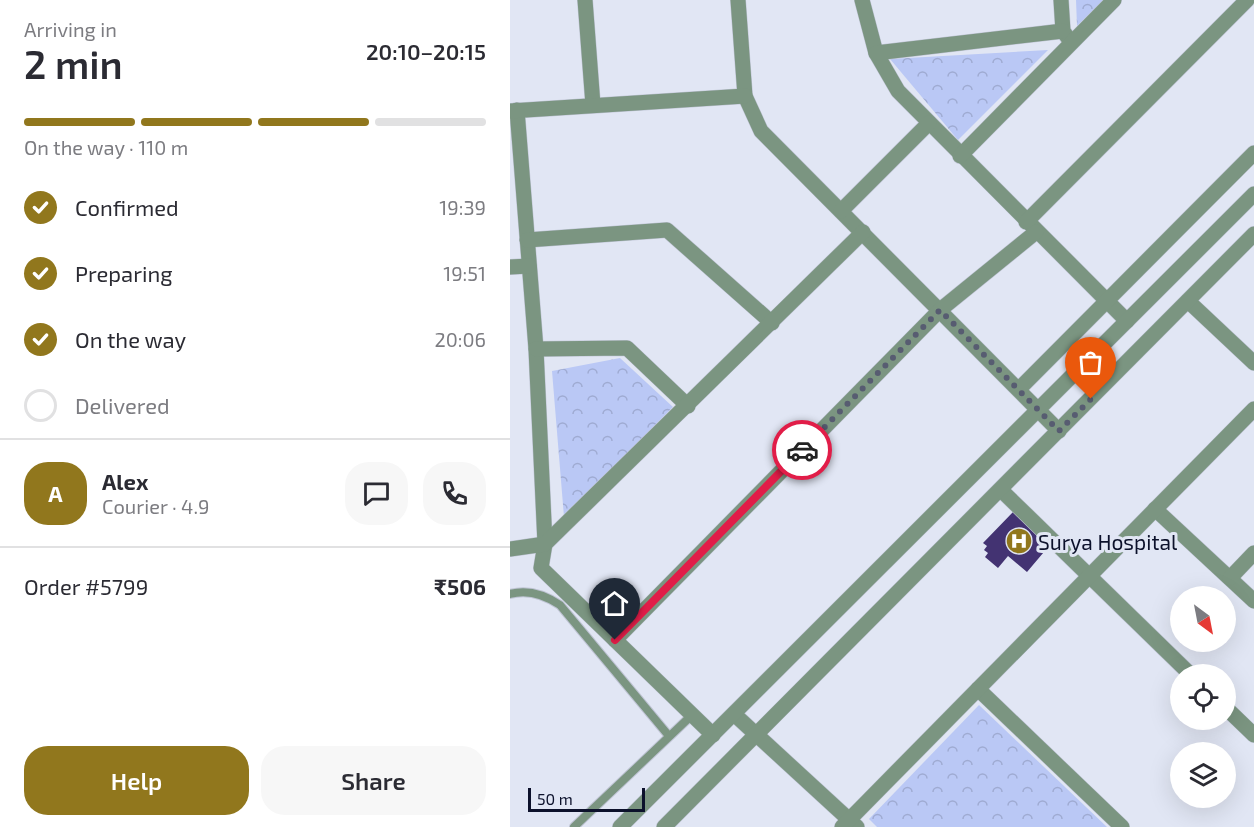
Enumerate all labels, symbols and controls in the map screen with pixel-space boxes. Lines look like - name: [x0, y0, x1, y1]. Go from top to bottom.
- text: Arriving in: [24, 17, 117, 41]
- text: 20:10–20:15: [366, 38, 486, 64]
- text: 2 min: [24, 40, 123, 87]
- text: On the way · 110 m: [24, 135, 188, 159]
- icon: check: [24, 191, 57, 224]
- text: Confirmed: [75, 194, 179, 220]
- text: 19:39: [439, 195, 486, 219]
- icon: check: [24, 257, 57, 290]
- text: Preparing: [75, 260, 173, 286]
- text: 19:51: [443, 261, 486, 285]
- icon: check: [24, 323, 57, 356]
- text: On the way: [75, 326, 186, 352]
- text: 20:06: [434, 327, 486, 351]
- pin: [1065, 337, 1116, 399]
- icon: bag: [1074, 346, 1107, 379]
- text: Delivered: [75, 392, 170, 418]
- courier: [772, 420, 832, 480]
- icon: car: [786, 434, 819, 467]
- button: chat: [345, 462, 408, 525]
- button: phone: [423, 462, 486, 525]
- text: Alex: [102, 468, 148, 494]
- text: A: [48, 480, 63, 506]
- text: Courier · 4.9: [102, 494, 209, 518]
- hospital icon: Surya Hospital: [1004, 526, 1034, 556]
- place label: Surya Hospital: [1038, 529, 1178, 554]
- text: Order #5799: [24, 573, 148, 599]
- text: ₹506: [434, 573, 486, 599]
- pin: [589, 578, 640, 640]
- north arrow: [1170, 586, 1236, 652]
- map controls: [1170, 586, 1236, 808]
- icon: home: [598, 587, 631, 620]
- button: locate: [1170, 664, 1236, 730]
- button: layers: [1170, 742, 1236, 808]
- button: Help: [24, 746, 249, 815]
- button: Share: [261, 746, 486, 815]
- scale bar: [528, 785, 645, 812]
- text: 50 m: [537, 789, 573, 808]

